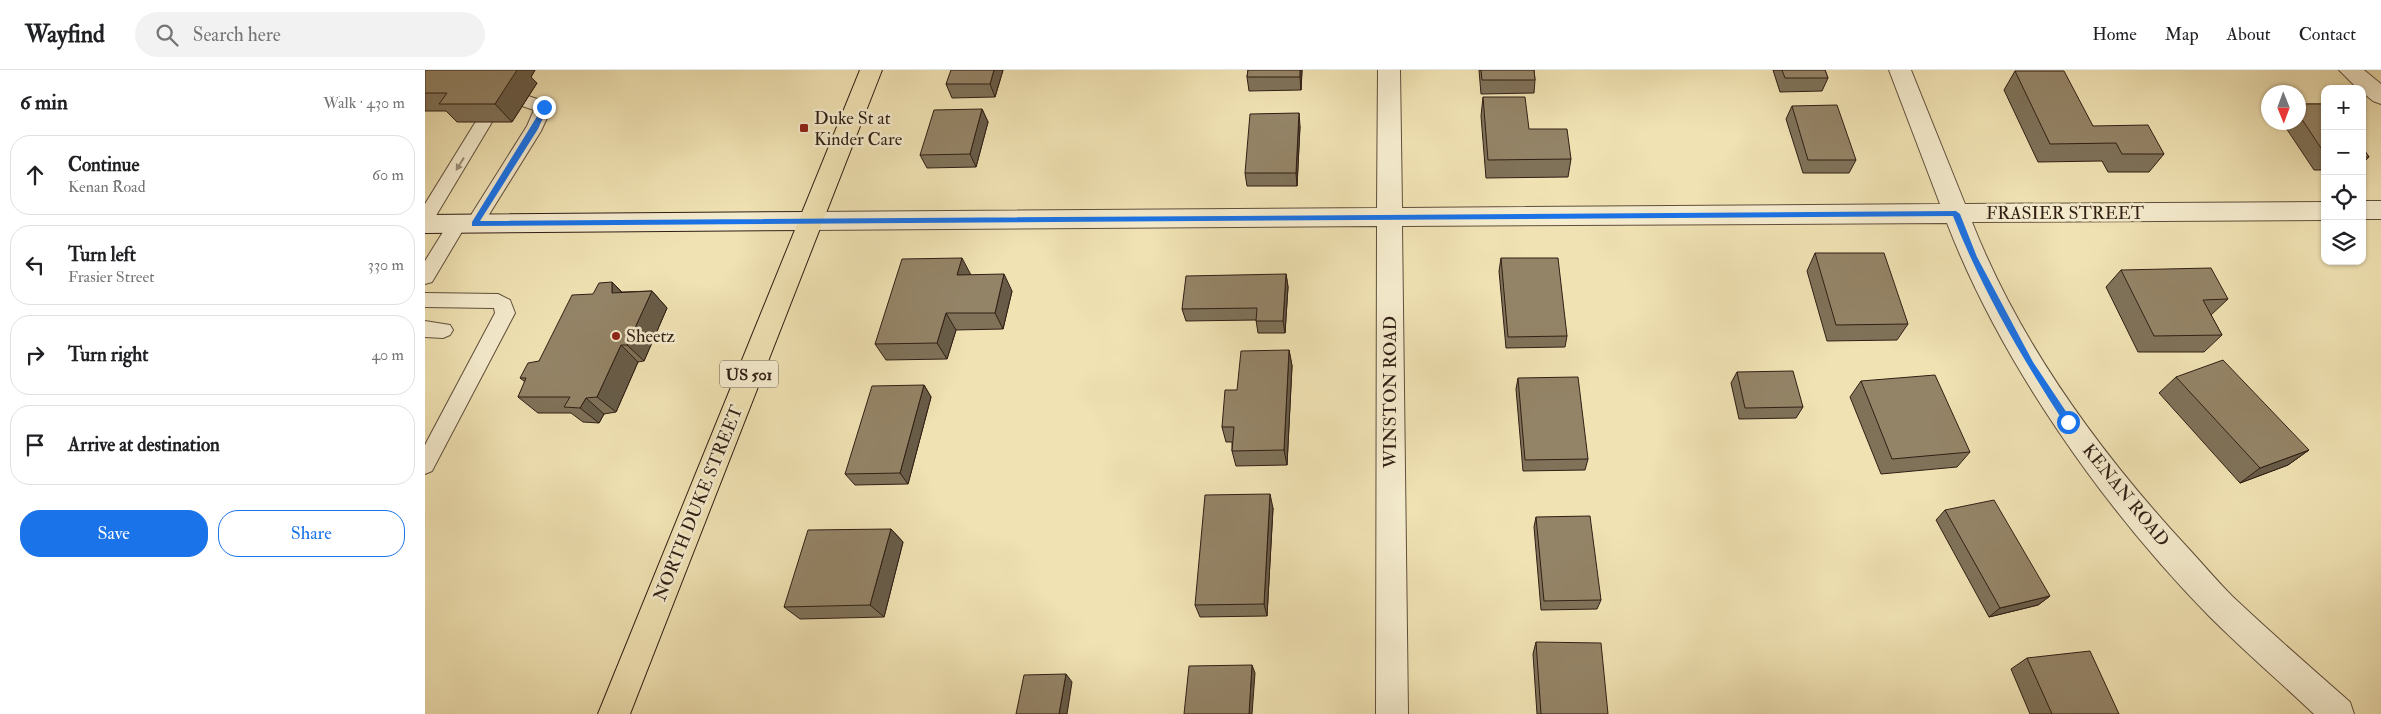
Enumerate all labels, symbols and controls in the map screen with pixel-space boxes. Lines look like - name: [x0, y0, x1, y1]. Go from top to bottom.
- search box: [135, 12, 485, 57]
- text: Wayfind: [25, 19, 105, 50]
- icon: search: [153, 21, 181, 49]
- text: Search here: [193, 23, 281, 47]
- text: Home: [2092, 23, 2137, 46]
- text: Map: [2165, 23, 2199, 46]
- text: About: [2227, 23, 2271, 46]
- text: Contact: [2299, 23, 2356, 46]
- north arrow: [2261, 85, 2306, 130]
- map controls: [2321, 85, 2366, 265]
- button: +: [2321, 85, 2366, 130]
- text: 6 min: [20, 89, 68, 116]
- text: Walk · 430 m: [323, 93, 405, 113]
- route end: [533, 96, 556, 119]
- place label: Duke St at Kinder Care: [814, 107, 903, 151]
- marker: Duke St at Kinder Care: [798, 122, 810, 134]
- button: −: [2321, 130, 2366, 175]
- text: Continue: [68, 153, 139, 177]
- one-way arrow: [455, 158, 464, 171]
- icon: ahead: [21, 161, 49, 189]
- text: 60 m: [372, 165, 404, 185]
- button: locate: [2321, 175, 2366, 220]
- text: Kenan Road: [68, 177, 146, 197]
- street label: FRASIER STREET: [1986, 202, 2145, 225]
- button: layers: [2321, 220, 2366, 265]
- text: Turn left: [68, 243, 136, 267]
- icon: left: [21, 251, 49, 279]
- text: 330 m: [368, 255, 404, 275]
- text: Frasier Street: [68, 267, 154, 287]
- street label: WINSTON ROAD: [1379, 316, 1402, 469]
- place label: Sheetz: [626, 325, 675, 348]
- marker: Sheetz: [610, 330, 622, 342]
- icon: right: [21, 341, 49, 369]
- text: Turn right: [68, 343, 148, 367]
- text: 40 m: [371, 345, 404, 365]
- road number: US 501: [720, 360, 778, 388]
- street label: NORTH DUKE STREET: [649, 401, 749, 605]
- route start: [2057, 411, 2080, 434]
- icon: arrive: [21, 431, 49, 459]
- text: Arrive at destination: [68, 433, 220, 457]
- street label: KENAN ROAD: [2077, 439, 2174, 551]
- button: Save: [20, 510, 208, 557]
- button: Share: [218, 510, 405, 557]

